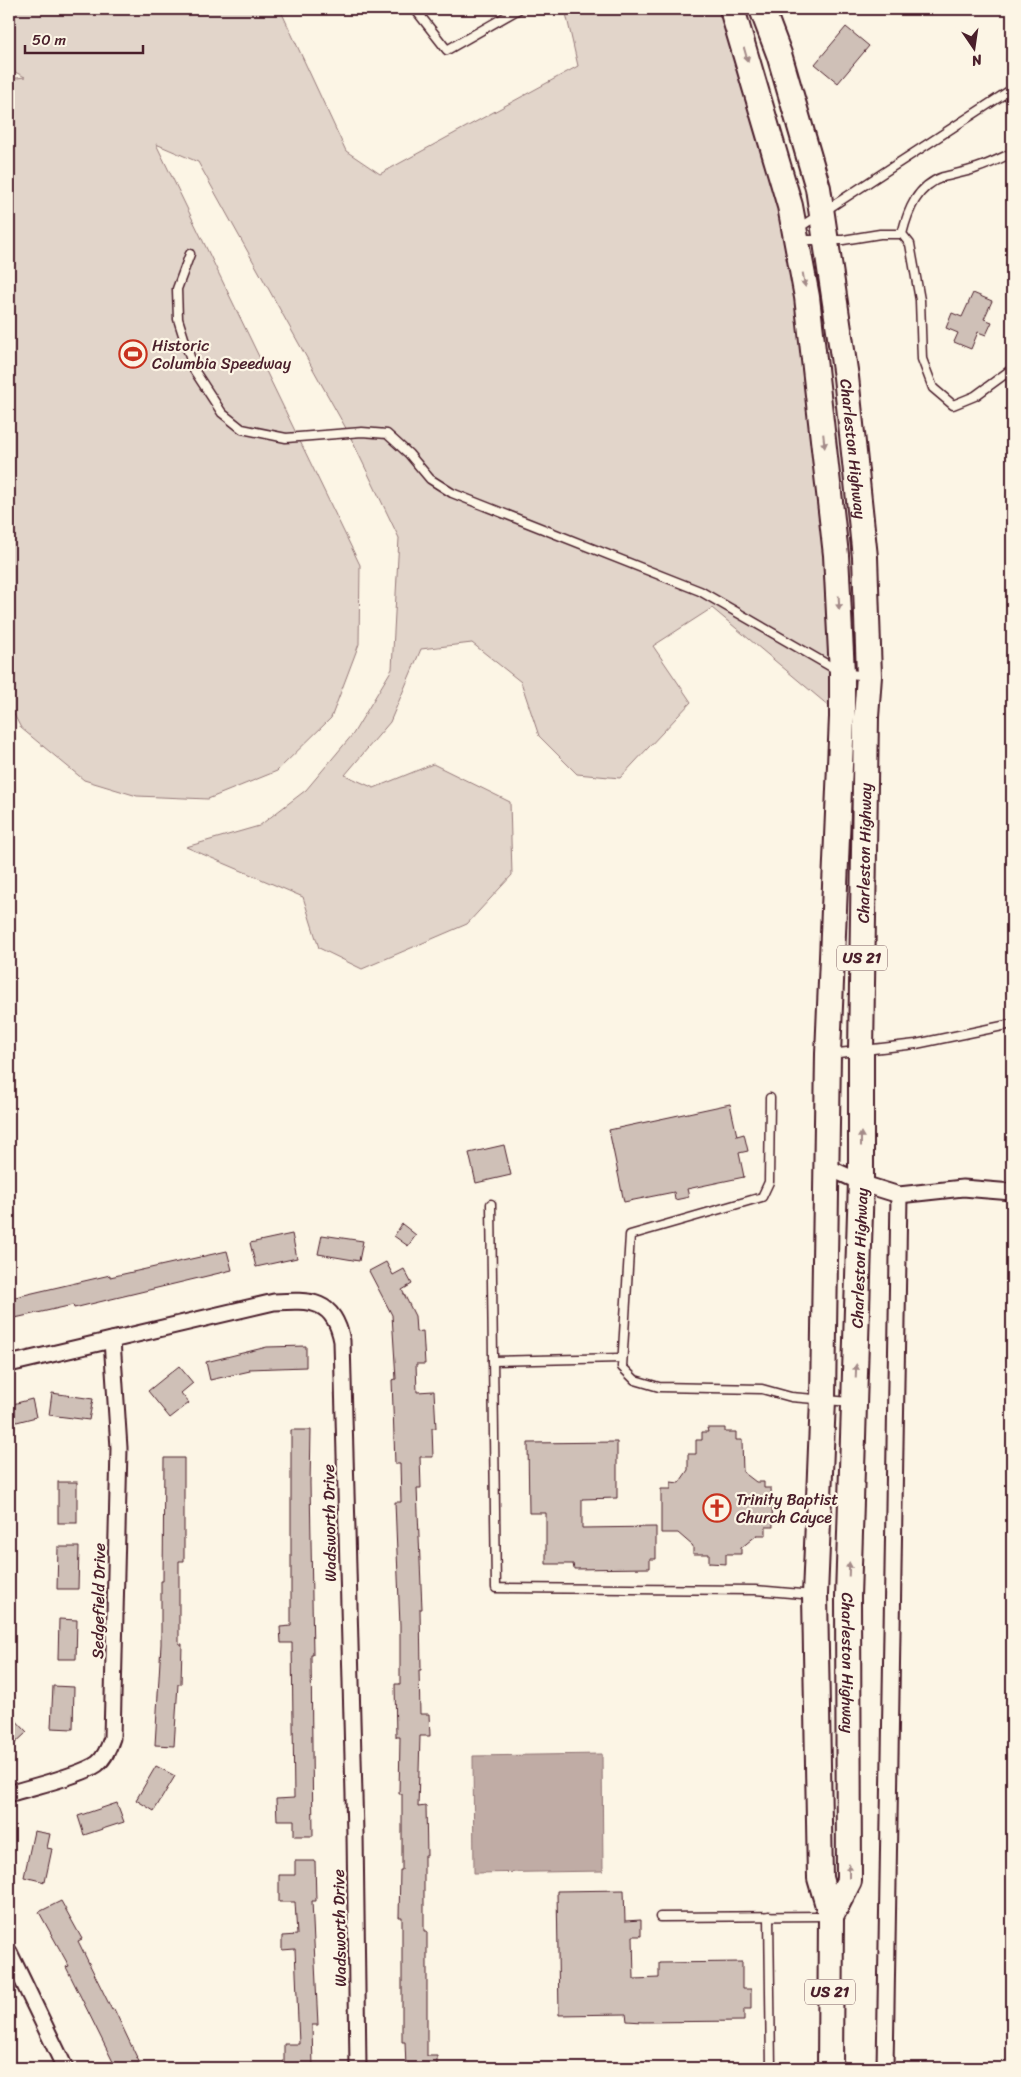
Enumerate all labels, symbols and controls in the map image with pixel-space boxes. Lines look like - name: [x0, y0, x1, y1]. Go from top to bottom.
- scale bar: [25, 22, 142, 54]
- north arrow: [948, 22, 998, 72]
- text: 50 m: [32, 27, 67, 53]
- text: N: [969, 47, 985, 74]
- one-way arrow: [743, 48, 751, 63]
- one-way arrow: [801, 273, 809, 289]
- place label: Historic Columbia Speedway: [152, 331, 292, 378]
- sports icon: Historic Columbia Speedway: [118, 339, 148, 369]
- street label: Charleston Highway: [831, 377, 875, 521]
- one-way arrow: [820, 434, 828, 450]
- one-way arrow: [835, 596, 843, 612]
- street label: Charleston Highway: [849, 782, 880, 923]
- road number: US 21: [837, 946, 887, 970]
- one-way arrow: [857, 1131, 865, 1147]
- street label: Charleston Highway: [843, 1187, 876, 1329]
- one-way arrow: [852, 1363, 860, 1379]
- street label: Wadsworth Drive: [314, 1464, 345, 1582]
- place label: Trinity Baptist Church Cayce: [736, 1485, 838, 1532]
- church icon: Trinity Baptist Church Cayce: [702, 1493, 732, 1523]
- street label: Sedgefield Drive: [83, 1543, 114, 1659]
- one-way arrow: [846, 1561, 854, 1577]
- street label: Charleston Highway: [833, 1593, 862, 1734]
- one-way arrow: [845, 1863, 853, 1879]
- street label: Wadsworth Drive: [324, 1869, 355, 1987]
- road number: US 21: [805, 1980, 855, 2004]

